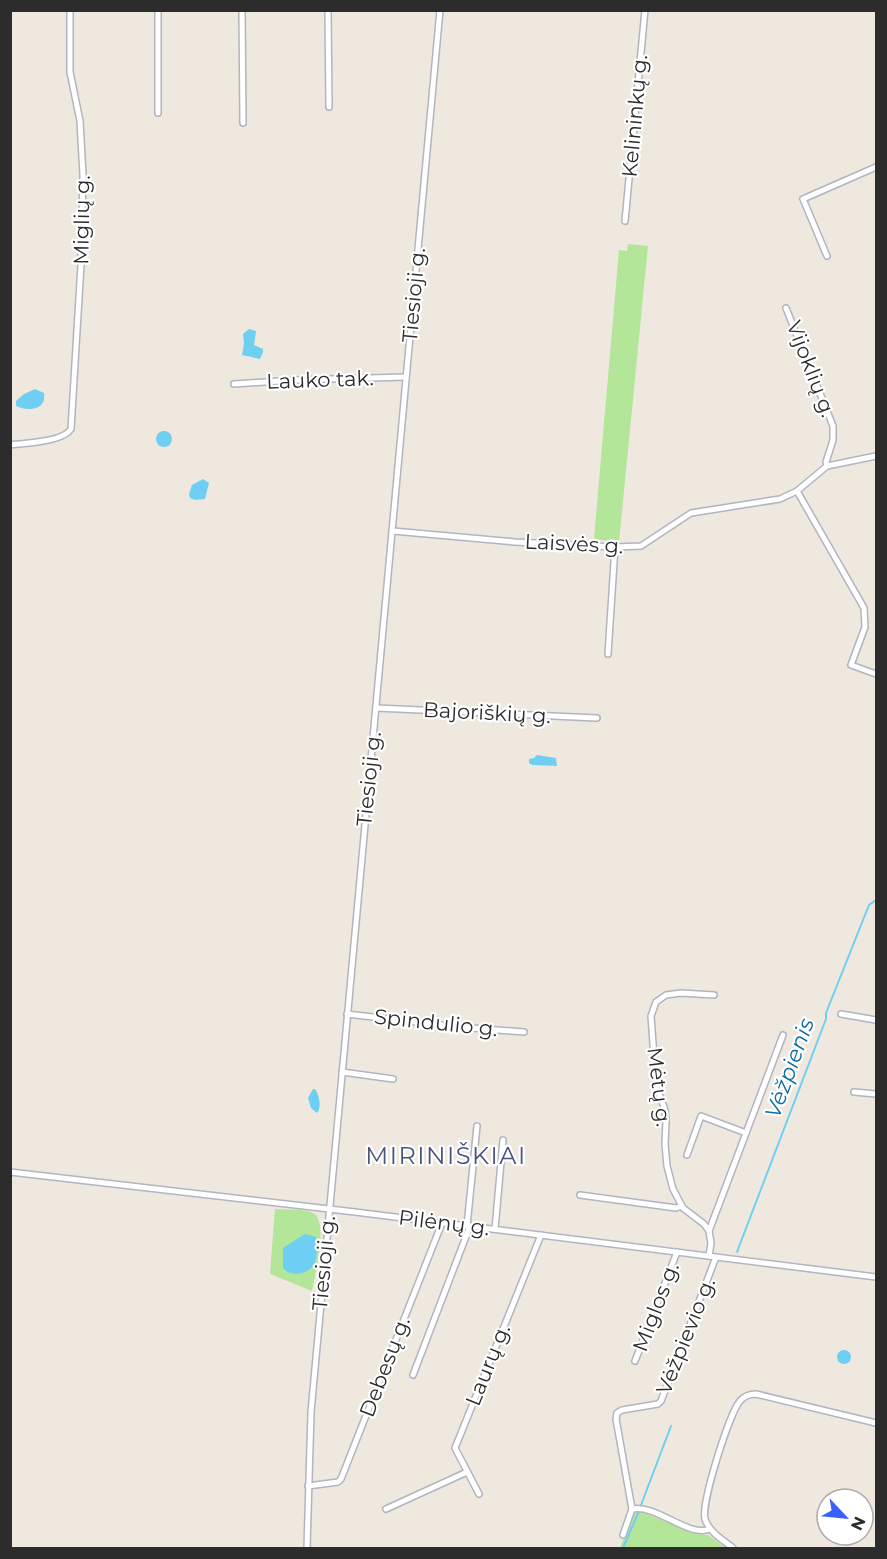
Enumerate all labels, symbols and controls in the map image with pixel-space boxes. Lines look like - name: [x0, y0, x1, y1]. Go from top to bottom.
- street label: Kelininkų g.: [617, 53, 652, 178]
- street label: Miglių g.: [68, 175, 95, 265]
- street label: Tiesioji g.: [397, 246, 430, 343]
- street label: Vijoklių g.: [782, 317, 841, 421]
- street label: Lauko tak.: [266, 365, 374, 394]
- street label: Laisvės g.: [524, 528, 624, 559]
- street label: Bajoriškių g.: [422, 697, 552, 728]
- street label: Tiesioji g.: [351, 730, 386, 828]
- street label: Spindulio g.: [373, 1004, 499, 1041]
- water label: Vėžpienis: [759, 1014, 820, 1122]
- street label: Mėtų g.: [642, 1046, 677, 1128]
- district label: MIRINIŠKIAI: [365, 1141, 527, 1170]
- street label: Pilėnų g.: [397, 1205, 491, 1240]
- street label: Tiesioji g.: [307, 1214, 340, 1311]
- street label: Miglos g.: [627, 1259, 684, 1355]
- street label: Vėžpievio g.: [651, 1274, 720, 1398]
- street label: Debesų g.: [354, 1313, 415, 1421]
- street label: Laurų g.: [460, 1320, 515, 1409]
- north arrow: [815, 1487, 875, 1547]
- text: N: [847, 1513, 869, 1533]

